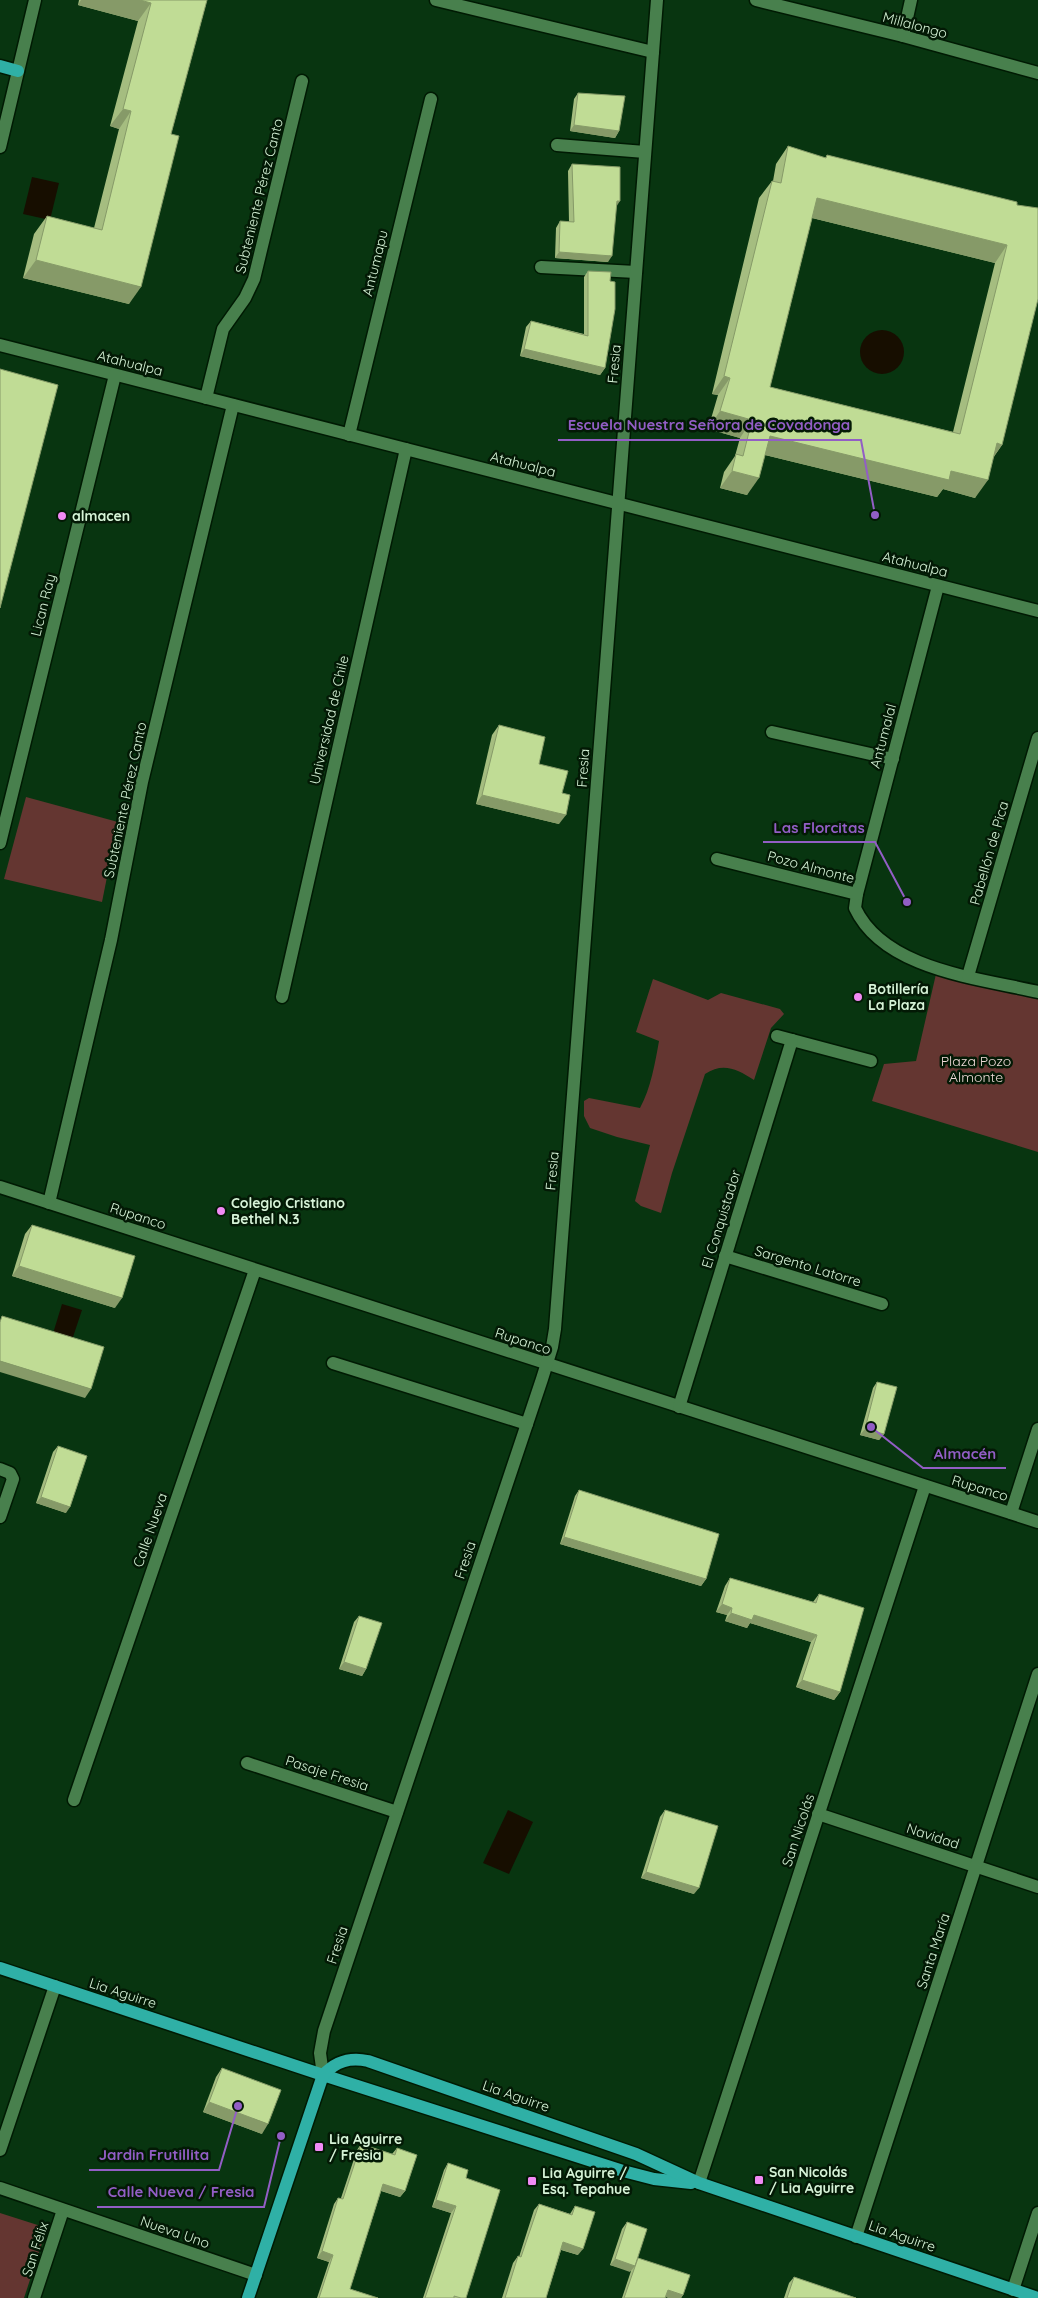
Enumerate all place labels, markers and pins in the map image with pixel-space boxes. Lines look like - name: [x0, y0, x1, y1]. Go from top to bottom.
- callout: Escuela Nuestra Señora de Covadonga: [558, 410, 861, 440]
- place label: almacen: [72, 507, 130, 525]
- marker: almacen: [56, 510, 68, 522]
- callout: Las Florcitas: [763, 812, 875, 842]
- place label: Botillería La Plaza: [868, 980, 929, 1014]
- marker: Botillería La Plaza: [852, 991, 864, 1003]
- place label: Colegio Cristiano Bethel N.3: [231, 1194, 345, 1228]
- marker: Colegio Cristiano Bethel N.3: [215, 1205, 227, 1217]
- callout: Almacén: [923, 1438, 1006, 1468]
- place label: Lia Aguirre / Fresia: [329, 2130, 402, 2164]
- callout: Jardin Frutillita: [89, 2140, 219, 2170]
- marker: Lia Aguirre / Fresia: [313, 2141, 325, 2153]
- place label: San Nicolás / Lia Aguirre: [769, 2163, 854, 2197]
- place label: Lia Aguirre / Esq. Tepahue: [542, 2164, 631, 2198]
- marker: San Nicolás / Lia Aguirre: [753, 2174, 765, 2186]
- marker: Lia Aguirre / Esq. Tepahue: [526, 2175, 538, 2187]
- callout: Calle Nueva / Fresia: [97, 2177, 264, 2207]

